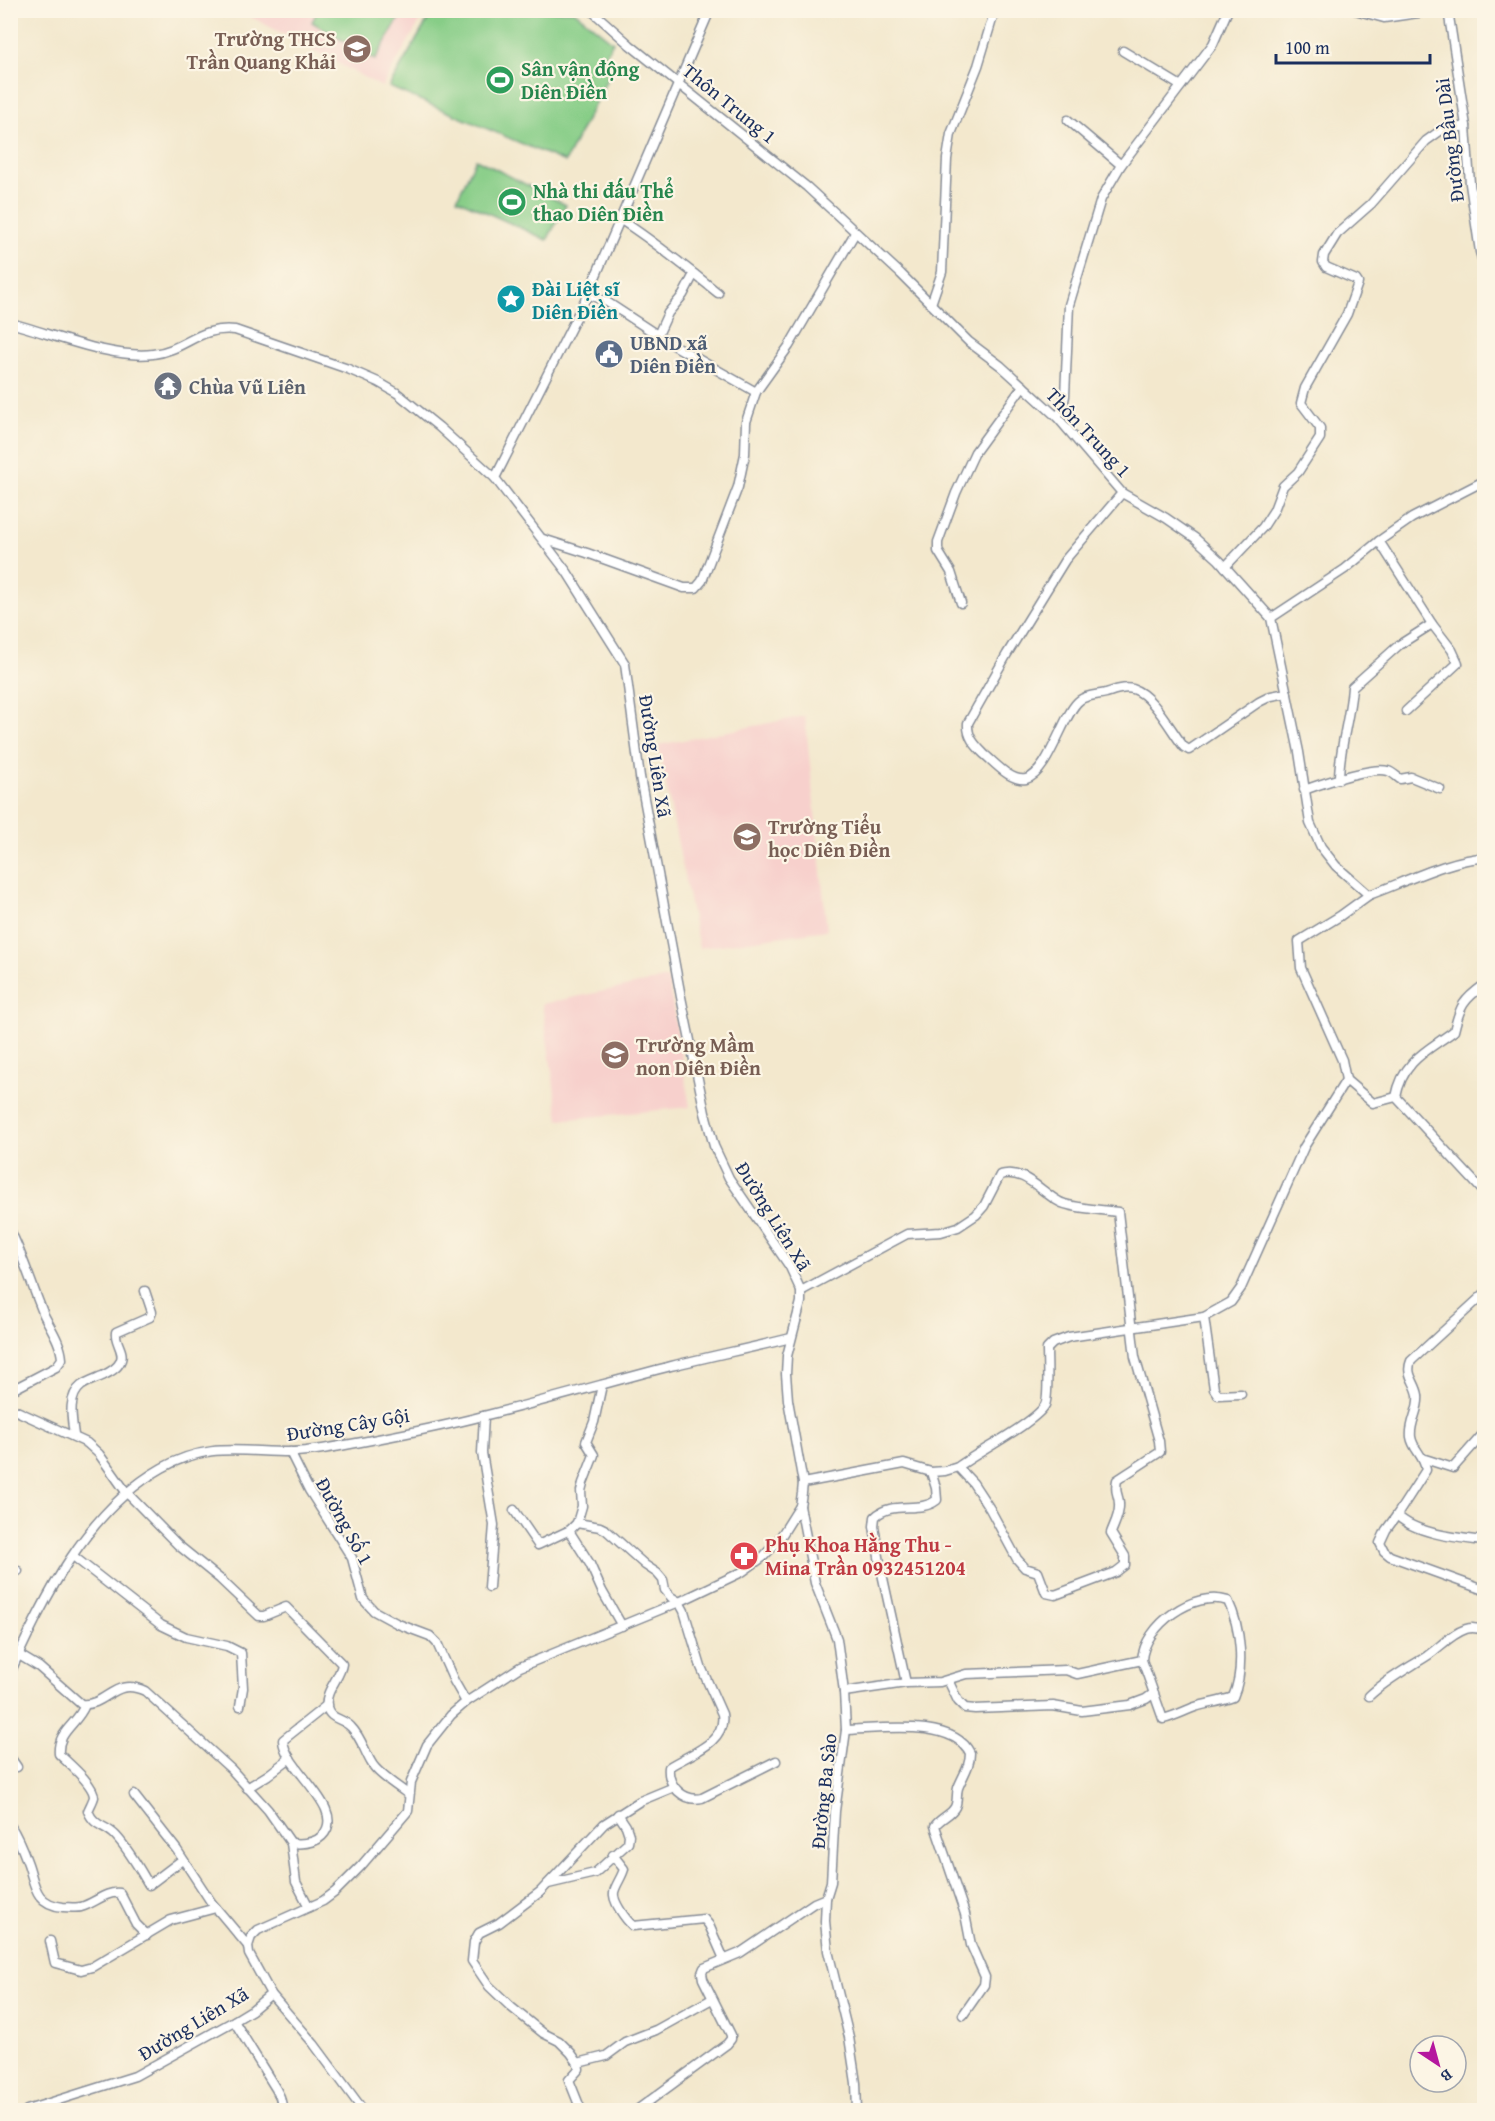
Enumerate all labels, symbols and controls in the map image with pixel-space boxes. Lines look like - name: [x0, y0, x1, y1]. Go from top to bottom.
- place label: Trường THCS Trần Quang Khải: [187, 24, 336, 76]
- scale bar: [1276, 27, 1430, 65]
- school or university icon: Trường THCS Trần Quang Khải: [341, 33, 373, 65]
- text: 100 m: [1285, 34, 1330, 61]
- place label: Sân vận động Diên Điền: [521, 54, 640, 106]
- street label: Thôn Trung 1: [677, 56, 783, 150]
- sports icon: Sân vận động Diên Điền: [484, 64, 516, 96]
- street label: Đường Bầu Dài: [1427, 76, 1471, 204]
- place label: Nhà thi đấu Thể thao Diên Điền: [533, 176, 674, 228]
- sports icon: Nhà thi đấu Thể thao Diên Điền: [496, 186, 528, 218]
- place label: Đài Liệt sĩ Diên Điền: [532, 274, 621, 326]
- place icon: Đài Liệt sĩ Diên Điền: [495, 283, 527, 315]
- place label: UBND xã Diên Điền: [630, 328, 716, 380]
- public building icon: UBND xã Diên Điền: [593, 338, 625, 370]
- temple icon: Chùa Vũ Liên: [152, 370, 184, 402]
- place label: Chùa Vũ Liên: [189, 372, 306, 401]
- street label: Thôn Trung 1: [1040, 381, 1138, 483]
- street label: Đường Liên Xã: [632, 693, 680, 820]
- place label: Trường Tiểu học Diên Điền: [768, 812, 890, 864]
- school or university icon: Trường Tiểu học Diên Điền: [731, 821, 763, 853]
- place label: Trường Mầm non Diên Điền: [636, 1030, 761, 1082]
- school or university icon: Trường Mầm non Diên Điền: [599, 1039, 631, 1071]
- street label: Đường Liên Xã: [729, 1156, 819, 1277]
- street label: Đường Cây Gội: [285, 1400, 412, 1448]
- street label: Đường Số 1: [309, 1472, 381, 1570]
- place label: Phụ Khoa Hằng Thu - Mina Trần 0932451204: [765, 1530, 966, 1582]
- pharmacy icon: Phụ Khoa Hằng Thu - Mina Trần 0932451204: [728, 1540, 760, 1572]
- street label: Đường Ba Sào: [803, 1732, 843, 1850]
- street label: Đường Liên Xã: [132, 1978, 254, 2067]
- north arrow: [1408, 2034, 1468, 2094]
- text: B: [1436, 2064, 1458, 2089]

